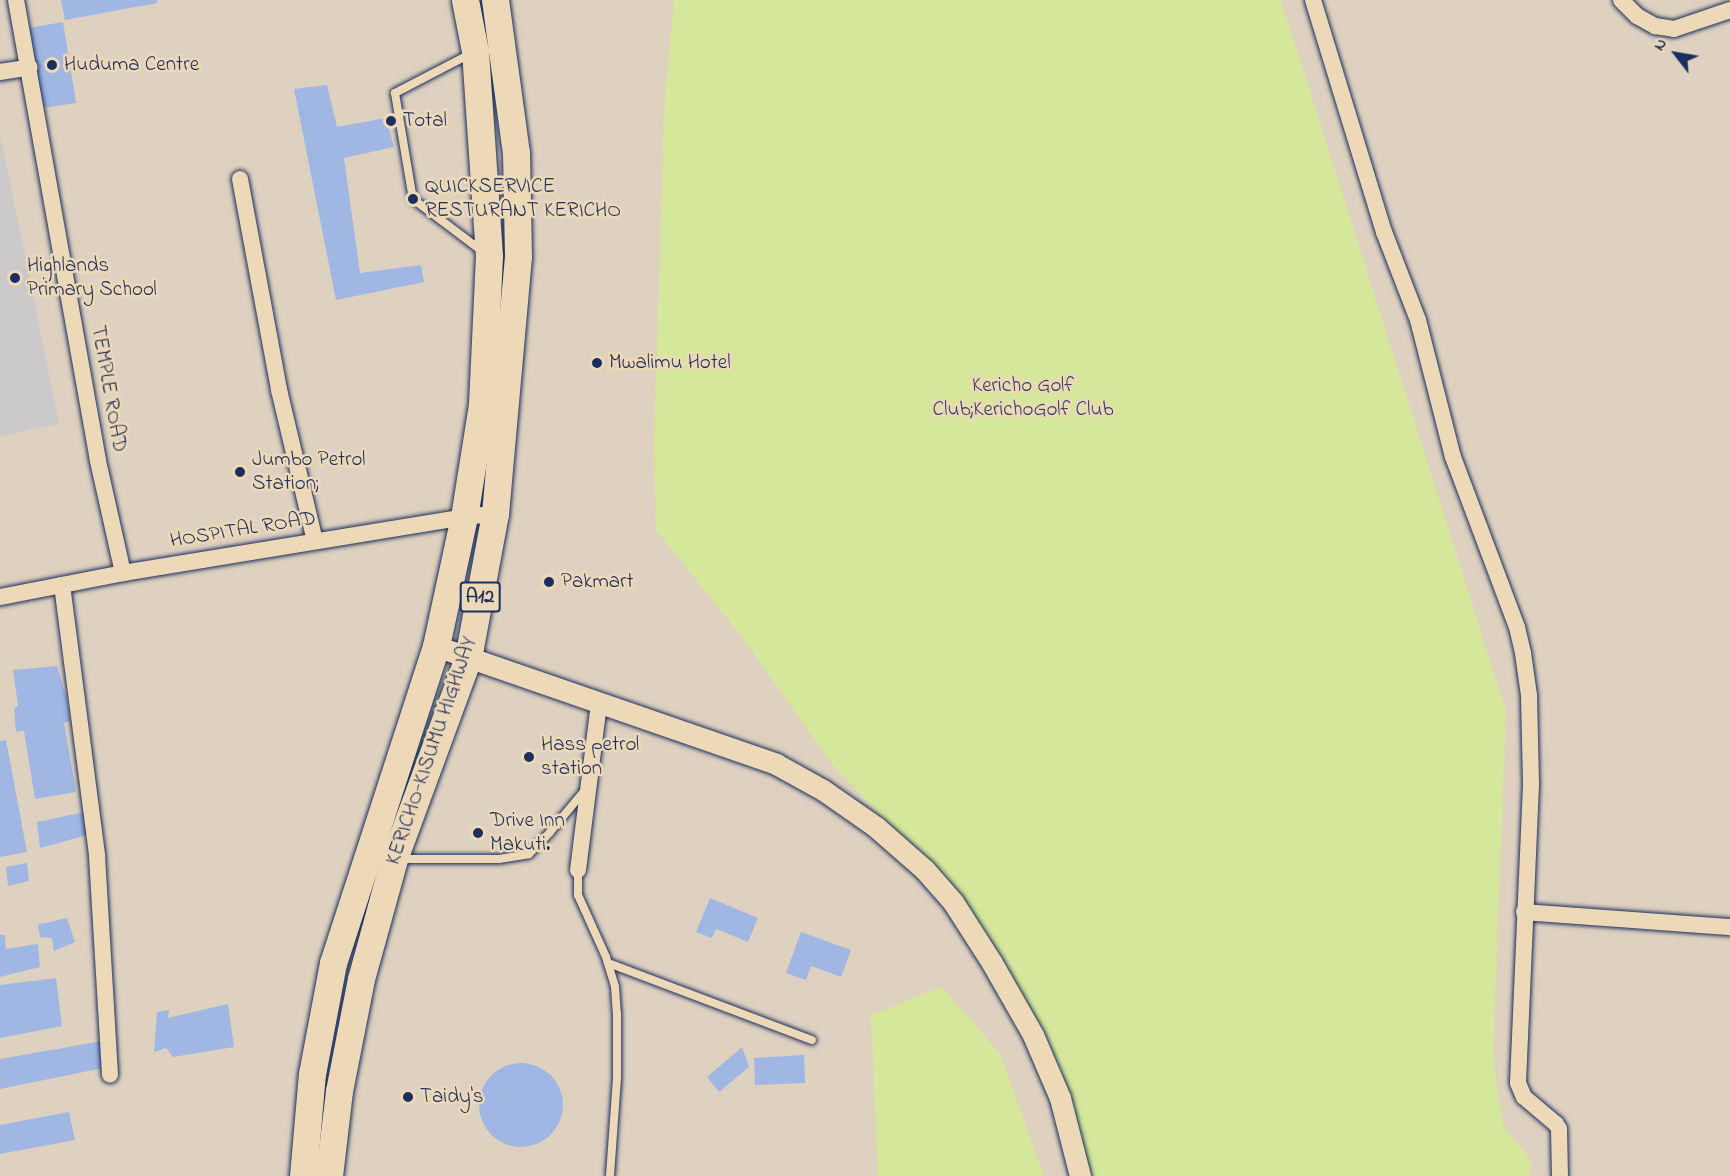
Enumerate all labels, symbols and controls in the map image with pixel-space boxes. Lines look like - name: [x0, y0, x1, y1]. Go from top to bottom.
- north arrow: [1646, 24, 1706, 84]
- text: N: [1648, 34, 1674, 56]
- place label: Huduma Centre: [64, 52, 199, 78]
- marker: Huduma Centre: [45, 58, 59, 72]
- place label: Total: [403, 108, 447, 134]
- marker: Total: [384, 114, 398, 128]
- place label: QUICKSERVICE RESTURANT KERICHO: [425, 174, 621, 224]
- marker: QUICKSERVICE RESTURANT KERICHO: [406, 192, 420, 206]
- place label: Highlands Primary School: [27, 253, 157, 303]
- marker: Highlands Primary School: [8, 271, 22, 285]
- street label: TEMPLE ROAD: [84, 324, 132, 454]
- place label: Mwalimu Hotel: [609, 350, 731, 376]
- marker: Mwalimu Hotel: [590, 356, 604, 370]
- park label: Kericho Golf Club;KerichoGolf Club: [933, 373, 1113, 423]
- place label: Jumbo Petrol Station;: [252, 447, 365, 497]
- marker: Jumbo Petrol Station;: [233, 465, 247, 479]
- street label: HOSPITAL ROAD: [168, 506, 318, 554]
- place label: Pakmart: [561, 569, 634, 595]
- marker: Pakmart: [542, 575, 556, 589]
- road number: A12: [459, 580, 501, 614]
- street label: KERICHO-KISUMU HIGHWAY: [381, 634, 483, 868]
- place label: Hass petrol station: [541, 732, 639, 782]
- marker: Hass petrol station: [522, 750, 536, 764]
- place label: Drive Inn Makuti.: [490, 808, 565, 858]
- marker: Drive Inn Makuti.: [471, 826, 485, 840]
- place label: Taidy's: [420, 1084, 484, 1110]
- marker: Taidy's: [401, 1090, 415, 1104]

